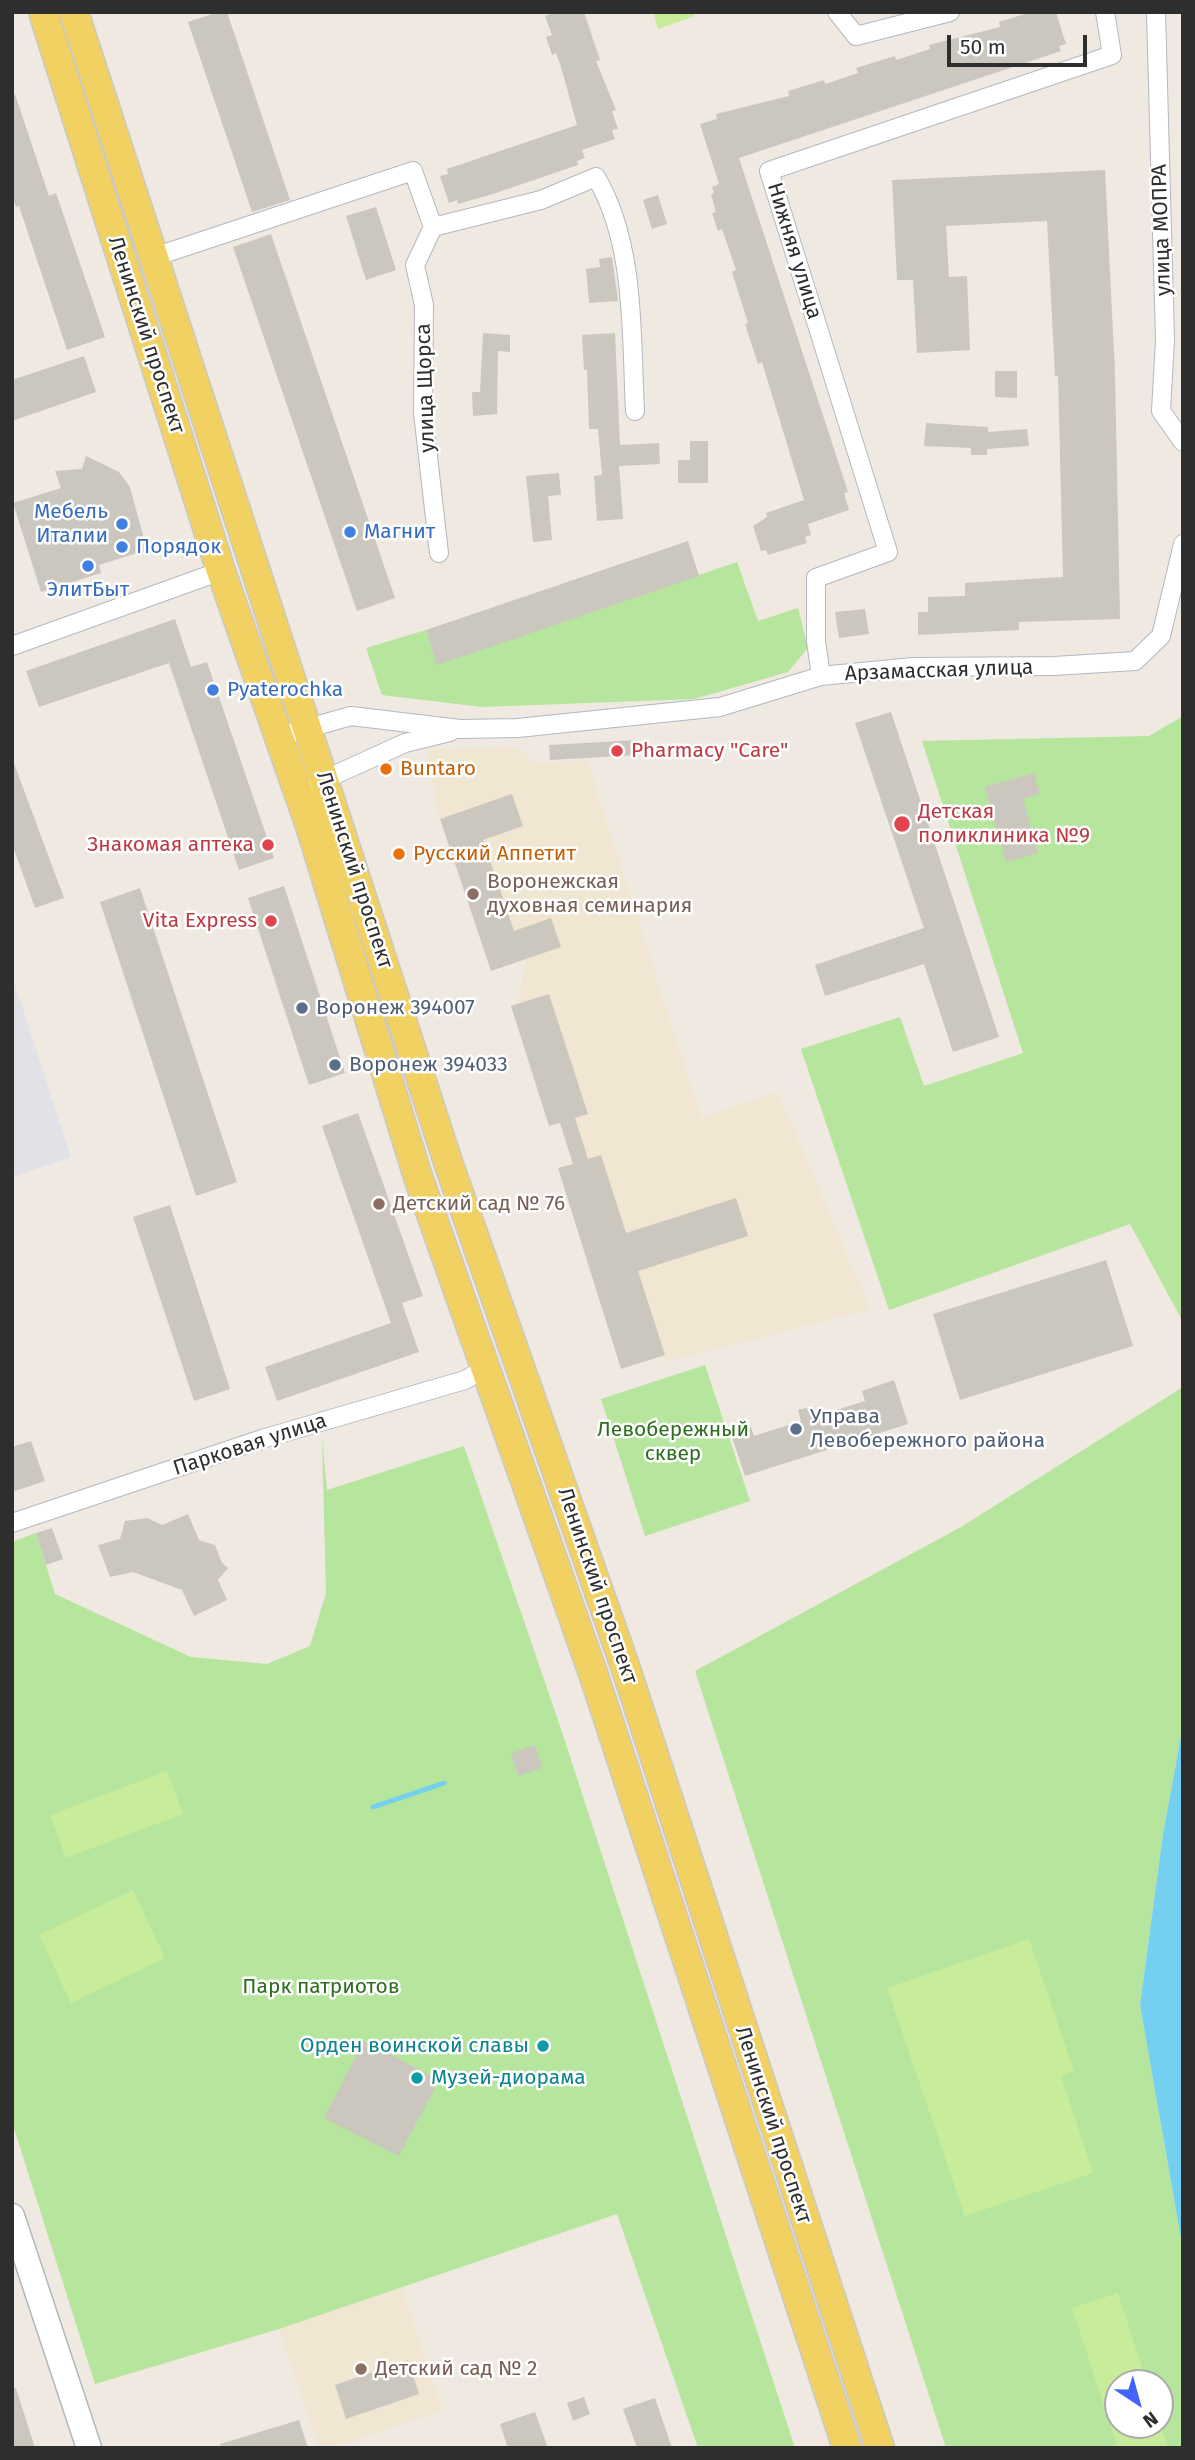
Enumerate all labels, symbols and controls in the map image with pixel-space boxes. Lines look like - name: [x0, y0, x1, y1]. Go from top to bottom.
- scale bar: [950, 21, 1090, 65]
- text: 50 m: [960, 34, 1006, 60]
- street label: улица МОПРА: [1147, 164, 1177, 296]
- street label: Нижняя улица: [761, 180, 827, 322]
- street label: Ленинский проспект: [102, 233, 190, 437]
- street label: улица Щорса: [411, 323, 441, 453]
- place label: Мебель Италии: [34, 499, 108, 549]
- marker: Мебель Италии: [114, 516, 130, 532]
- place label: Магнит: [364, 519, 435, 545]
- marker: Магнит: [342, 524, 358, 540]
- place label: Порядок: [136, 534, 221, 560]
- marker: Порядок: [114, 539, 130, 555]
- marker: ЭлитБыт: [80, 558, 96, 574]
- place label: ЭлитБыт: [47, 577, 129, 603]
- street label: Арзамасская улица: [844, 655, 1034, 687]
- place label: Pyaterochka: [227, 677, 343, 703]
- marker: Pyaterochka: [205, 682, 221, 698]
- place label: Pharmacy "Care": [631, 738, 788, 764]
- marker: Pharmacy "Care": [609, 743, 625, 759]
- place label: Buntaro: [400, 756, 476, 782]
- marker: Buntaro: [378, 761, 394, 777]
- street label: Ленинский проспект: [310, 768, 398, 972]
- place label: Детская поликлиника №9: [918, 799, 1090, 849]
- marker: Детская поликлиника №9: [892, 814, 912, 834]
- place label: Знакомая аптека: [87, 832, 254, 858]
- marker: Знакомая аптека: [260, 837, 276, 853]
- place label: Русский Аппетит: [413, 841, 576, 867]
- marker: Русский Аппетит: [391, 846, 407, 862]
- place label: Воронежская духовная семинария: [487, 869, 692, 919]
- marker: Воронежская духовная семинария: [465, 886, 481, 902]
- place label: Vita Express: [143, 908, 257, 934]
- marker: Vita Express: [263, 913, 279, 929]
- place label: Воронеж 394007: [316, 995, 475, 1021]
- marker: Воронеж 394007: [294, 1000, 310, 1016]
- place label: Воронеж 394033: [349, 1052, 508, 1078]
- marker: Воронеж 394033: [327, 1057, 343, 1073]
- place label: Детский сад № 76: [393, 1191, 565, 1217]
- marker: Детский сад № 76: [371, 1196, 387, 1212]
- place label: Управа Левобережного района: [810, 1404, 1045, 1454]
- street label: Парковая улица: [170, 1408, 330, 1482]
- park label: Левобережный сквер: [597, 1417, 749, 1467]
- marker: Управа Левобережного района: [788, 1421, 804, 1437]
- street label: Ленинский проспект: [552, 1485, 642, 1687]
- park label: Парк патриотов: [242, 1974, 400, 2000]
- street label: Ленинский проспект: [729, 2023, 817, 2227]
- place label: Орден воинской славы: [300, 2033, 529, 2059]
- marker: Орден воинской славы: [535, 2038, 551, 2054]
- place label: Музей-диорама: [431, 2065, 586, 2091]
- marker: Музей-диорама: [409, 2070, 425, 2086]
- place label: Детский сад № 2: [375, 2356, 537, 2382]
- marker: Детский сад № 2: [353, 2361, 369, 2377]
- north arrow: [1104, 2369, 1174, 2439]
- text: N: [1139, 2407, 1162, 2433]

